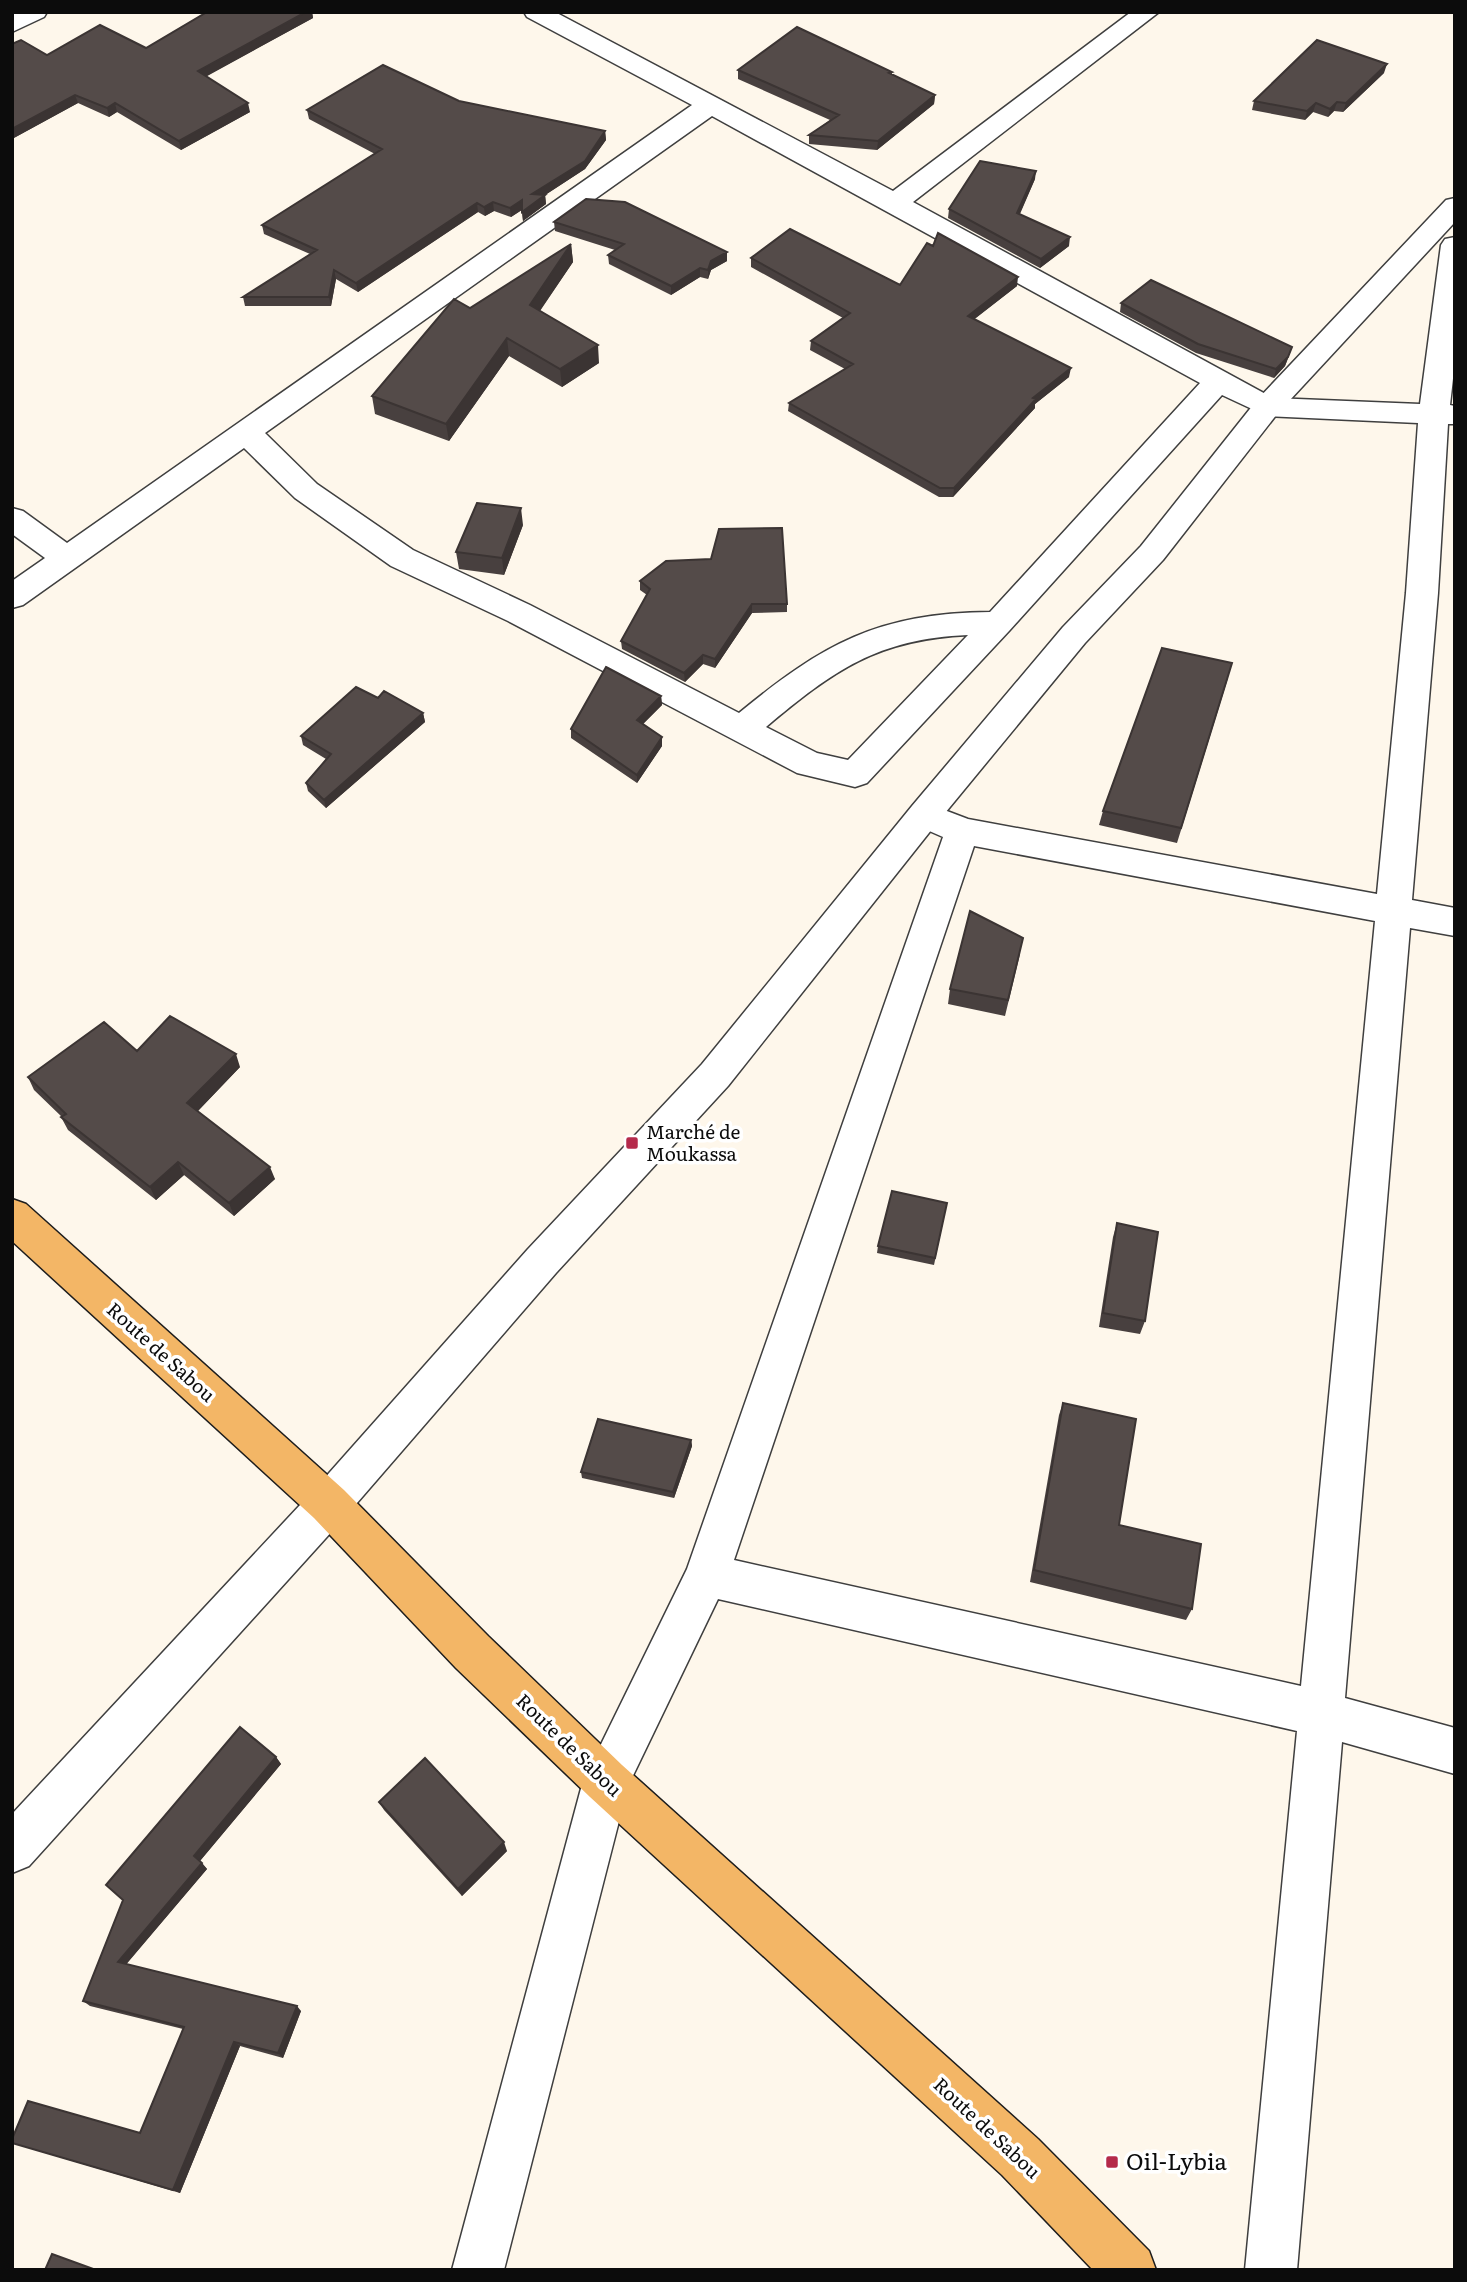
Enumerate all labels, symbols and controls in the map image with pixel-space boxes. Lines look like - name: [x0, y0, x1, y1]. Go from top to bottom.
- place label: Marché de Moukassa: [646, 1117, 740, 1167]
- marker: Marché de Moukassa: [624, 1135, 640, 1151]
- street label: Route de Sabou: [101, 1295, 222, 1408]
- street label: Route de Sabou: [510, 1686, 629, 1802]
- street label: Route de Sabou: [928, 2070, 1048, 2184]
- place label: Oil-Lybia: [1126, 2143, 1228, 2177]
- marker: Oil-Lybia: [1104, 2154, 1120, 2170]

